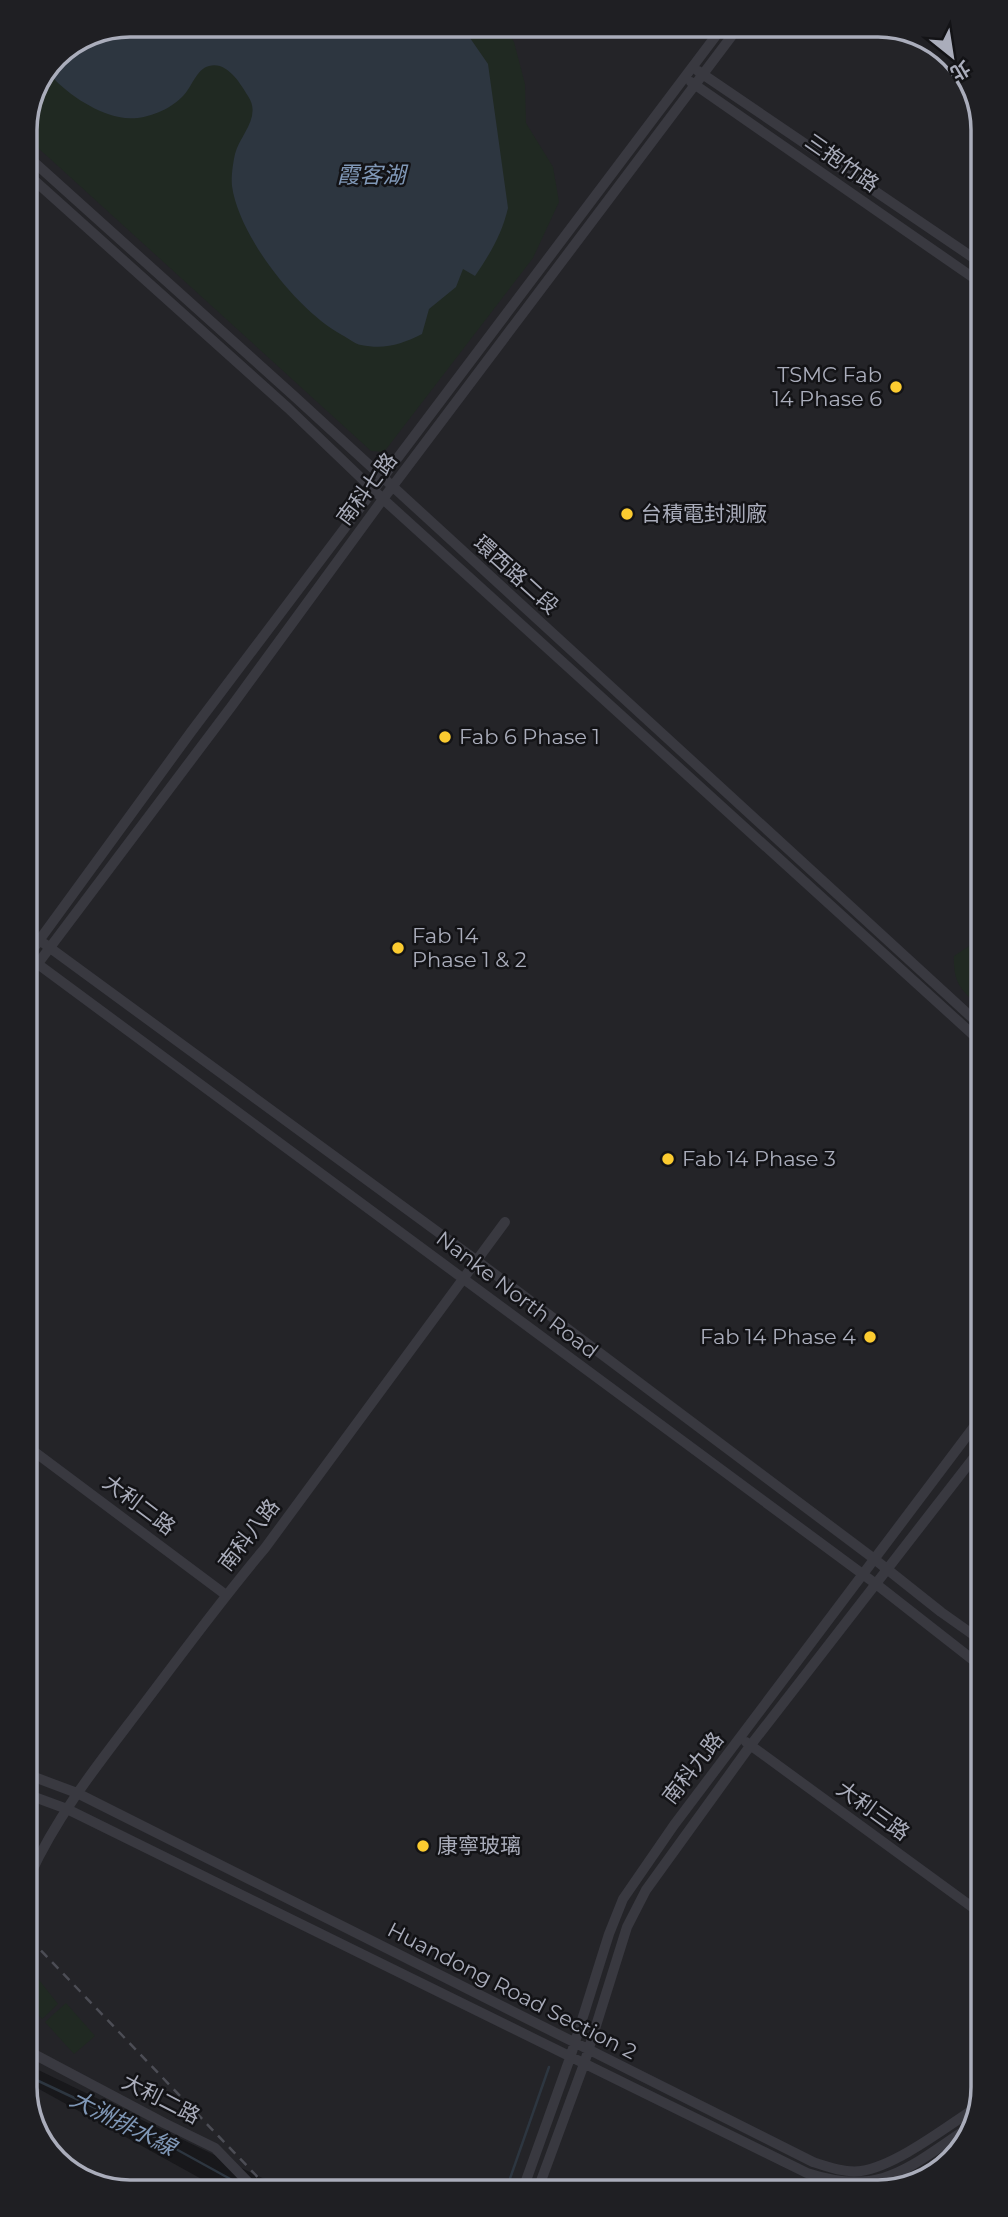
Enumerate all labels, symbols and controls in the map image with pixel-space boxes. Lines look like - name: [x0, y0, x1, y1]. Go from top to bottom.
- north arrow: [917, 21, 987, 91]
- text: 北: [946, 56, 974, 85]
- street label: 三抱竹路: [801, 128, 884, 197]
- water label: 霞客湖: [337, 161, 409, 189]
- place label: TSMC Fab 14 Phase 6: [772, 362, 882, 411]
- marker: TSMC Fab 14 Phase 6: [888, 379, 904, 395]
- street label: 南科七路: [331, 448, 402, 530]
- place label: 台積電封測廠: [641, 501, 767, 526]
- marker: 台積電封測廠: [619, 506, 635, 522]
- street label: 環西路二段: [469, 530, 564, 619]
- place label: Fab 6 Phase 1: [459, 724, 600, 749]
- marker: Fab 6 Phase 1: [437, 729, 453, 745]
- place label: Fab 14 Phase 1 & 2: [412, 923, 527, 972]
- marker: Fab 14 Phase 1 & 2: [390, 940, 406, 956]
- place label: Fab 14 Phase 3: [682, 1146, 836, 1171]
- marker: Fab 14 Phase 3: [660, 1151, 676, 1167]
- street label: Nanke North Road: [431, 1226, 603, 1364]
- place label: Fab 14 Phase 4: [700, 1324, 856, 1349]
- marker: Fab 14 Phase 4: [862, 1329, 878, 1345]
- street label: 大利二路: [98, 1469, 180, 1540]
- street label: 南科八路: [213, 1494, 284, 1575]
- street label: 南科九路: [657, 1727, 728, 1808]
- street label: 大利三路: [832, 1776, 915, 1845]
- place label: 康寧玻璃: [437, 1833, 521, 1858]
- marker: 康寧玻璃: [415, 1838, 431, 1854]
- street label: Huandong Road Section 2: [384, 1917, 641, 2064]
- street label: 大利二路: [118, 2068, 204, 2129]
- water label: 大洲排水線: [65, 2084, 183, 2163]

